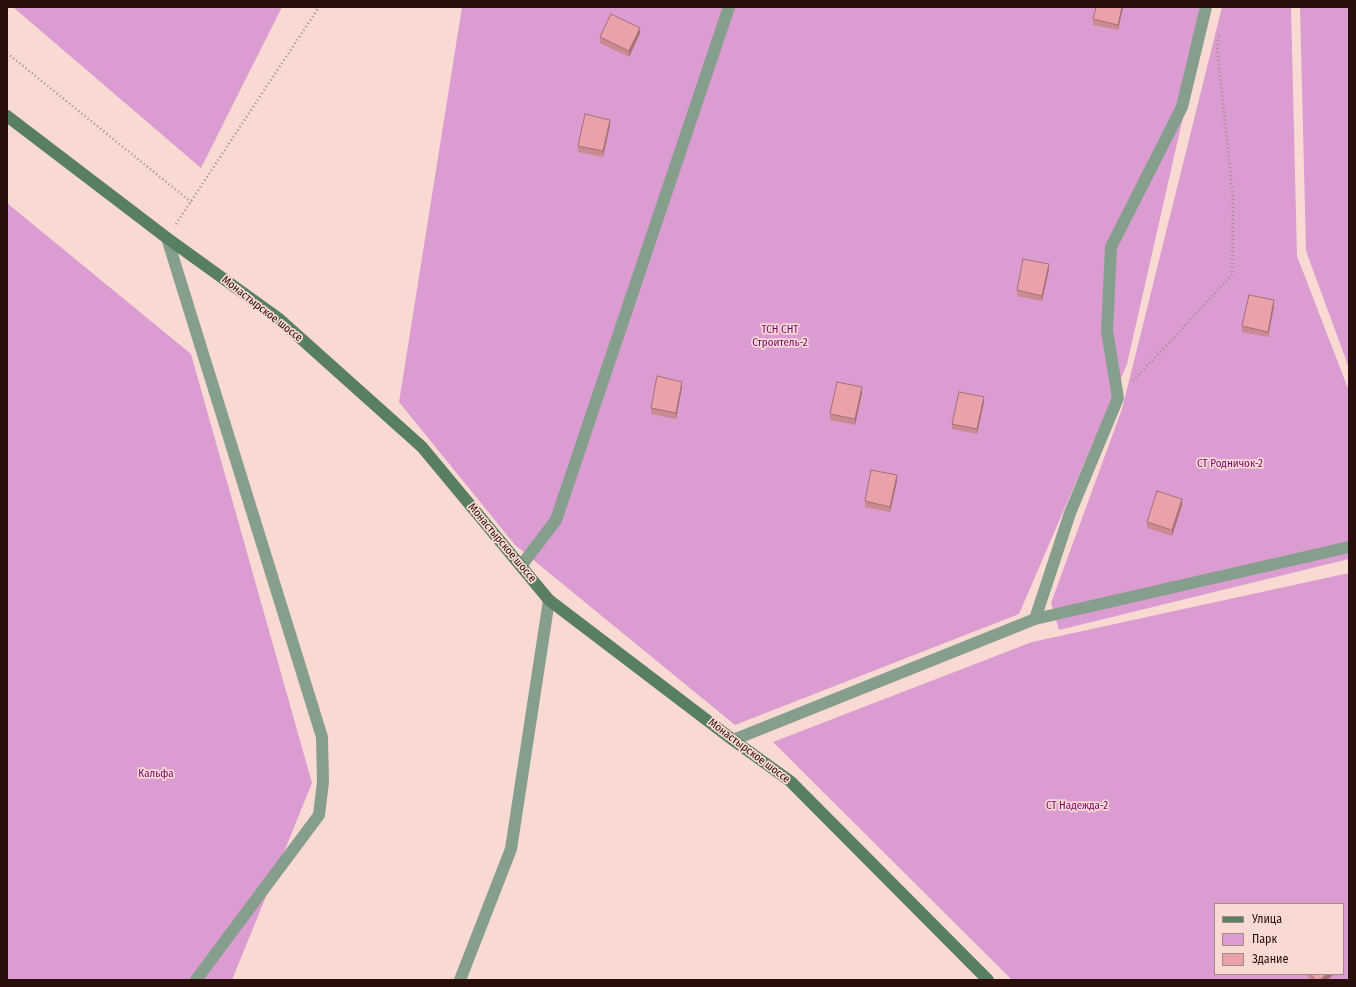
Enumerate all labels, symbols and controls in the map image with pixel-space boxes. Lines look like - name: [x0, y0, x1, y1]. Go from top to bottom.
- street label: Монастырское шоссе: [219, 273, 305, 345]
- park label: ТСН СНТ Строитель-2: [752, 323, 808, 349]
- park label: СТ Родничок-2: [1197, 457, 1263, 471]
- street label: Монастырское шоссе: [465, 501, 539, 585]
- street label: Монастырское шоссе: [706, 716, 792, 786]
- park label: Кальфа: [138, 767, 174, 781]
- park label: СТ Надежда-2: [1046, 799, 1108, 813]
- legend: [1214, 903, 1344, 975]
- text: Улица: [1252, 912, 1282, 926]
- text: Парк: [1252, 932, 1277, 946]
- text: Здание: [1252, 952, 1288, 966]

